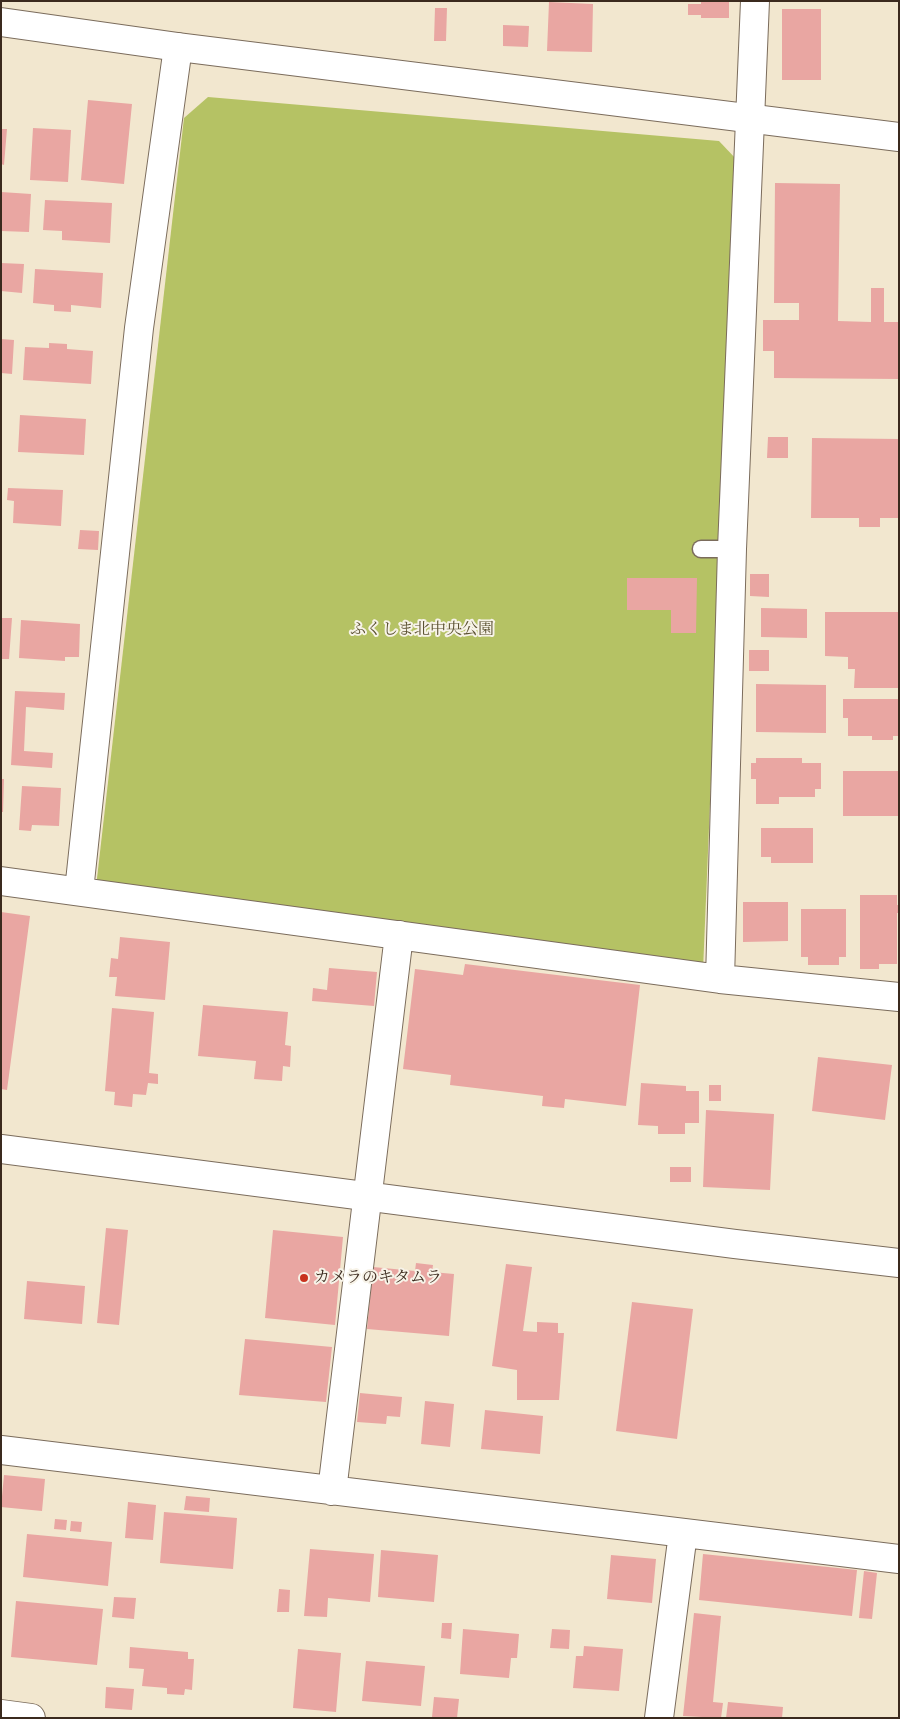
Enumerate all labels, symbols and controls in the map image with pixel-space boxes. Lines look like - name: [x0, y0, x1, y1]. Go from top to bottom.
- park label: ふくしま北中央公園: [350, 620, 494, 640]
- place label: カメラのキタムラ: [314, 1268, 442, 1288]
- marker: カメラのキタムラ: [298, 1272, 310, 1284]

